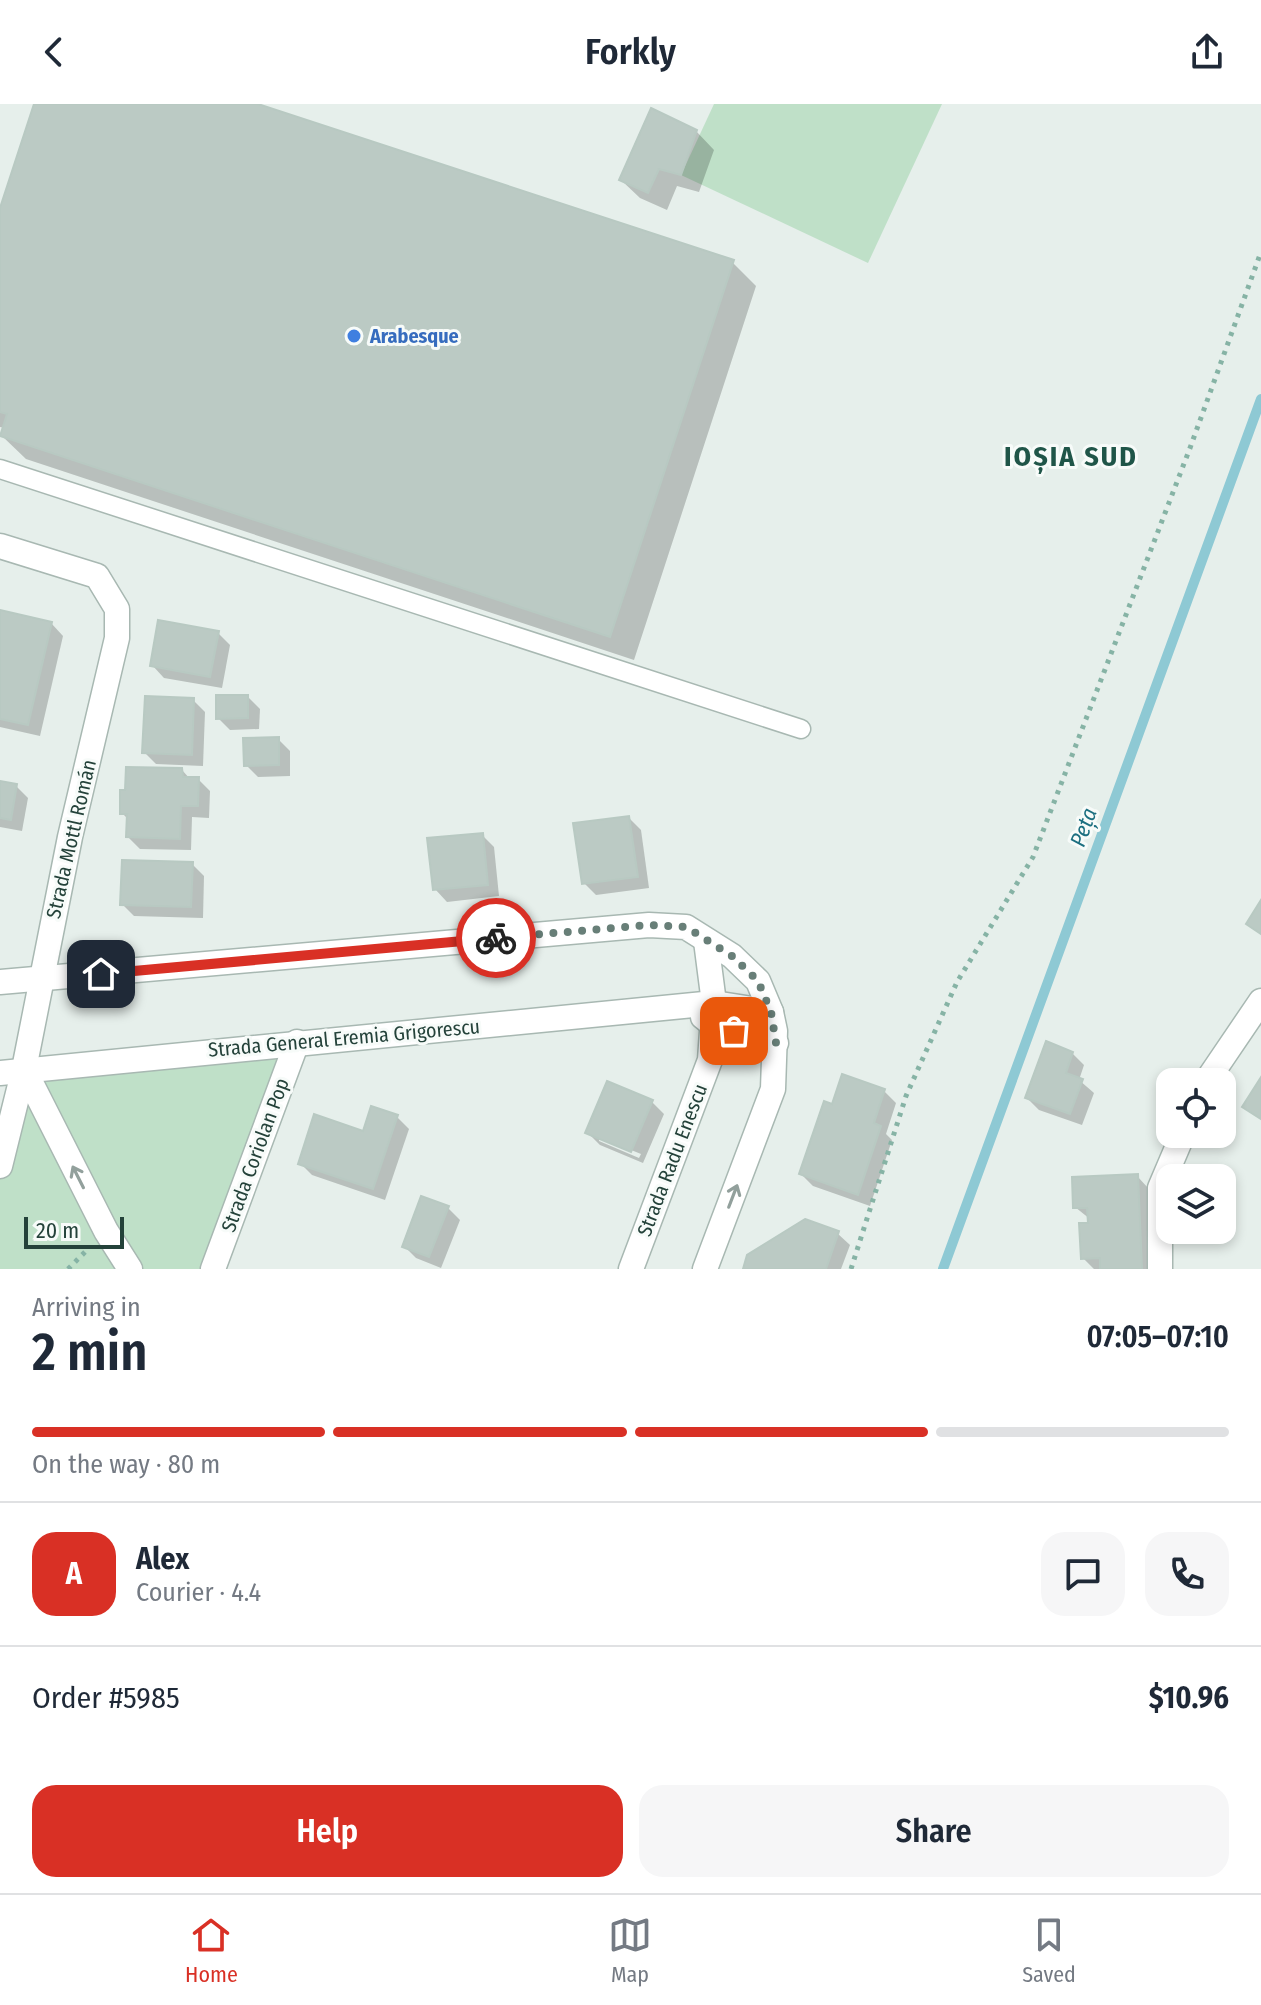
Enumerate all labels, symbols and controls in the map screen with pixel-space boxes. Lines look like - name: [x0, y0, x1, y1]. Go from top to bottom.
- icon: back: [32, 30, 76, 74]
- text: Forkly: [585, 30, 676, 74]
- icon: share: [1185, 30, 1229, 74]
- place label: Arabesque: [369, 324, 459, 348]
- marker: Arabesque: [345, 327, 363, 345]
- district label: IOȘIA SUD: [1004, 440, 1138, 474]
- street label: Strada Mottl Román: [41, 757, 101, 921]
- water label: Peța: [1064, 804, 1104, 851]
- courier: [456, 898, 536, 978]
- icon: bike: [474, 916, 518, 960]
- pin: [67, 940, 135, 1008]
- icon: home: [79, 952, 123, 996]
- pin: [700, 997, 768, 1065]
- icon: bag: [712, 1009, 756, 1053]
- street label: Strada General Eremia Grigorescu: [207, 1014, 481, 1062]
- map controls: [1156, 1068, 1236, 1244]
- button: locate: [1156, 1068, 1236, 1148]
- street label: Strada Coriolan Pop: [216, 1075, 294, 1235]
- street label: Strada Radu Enescu: [632, 1080, 712, 1240]
- button: layers: [1156, 1164, 1236, 1244]
- one-way arrow: [70, 1165, 86, 1189]
- one-way arrow: [727, 1184, 741, 1209]
- scale bar: [24, 1213, 124, 1249]
- text: 20 m: [36, 1217, 79, 1244]
- text: Arriving in: [32, 1292, 141, 1323]
- text: 07:05–07:10: [1086, 1319, 1229, 1355]
- text: 2 min: [32, 1321, 148, 1384]
- text: On the way · 80 m: [32, 1449, 220, 1480]
- button: chat: [1041, 1532, 1125, 1616]
- button: phone: [1145, 1532, 1229, 1616]
- text: Alex: [136, 1541, 189, 1577]
- text: A: [66, 1556, 82, 1592]
- text: Courier · 4.4: [136, 1577, 261, 1608]
- text: Order #5985: [32, 1680, 180, 1716]
- text: $10.96: [1149, 1680, 1229, 1716]
- button: Help: [32, 1785, 623, 1877]
- button: Share: [639, 1785, 1229, 1877]
- tab: Home: [185, 1913, 238, 1988]
- tab: Map: [608, 1913, 652, 1988]
- tab: Saved: [1022, 1913, 1076, 1988]

